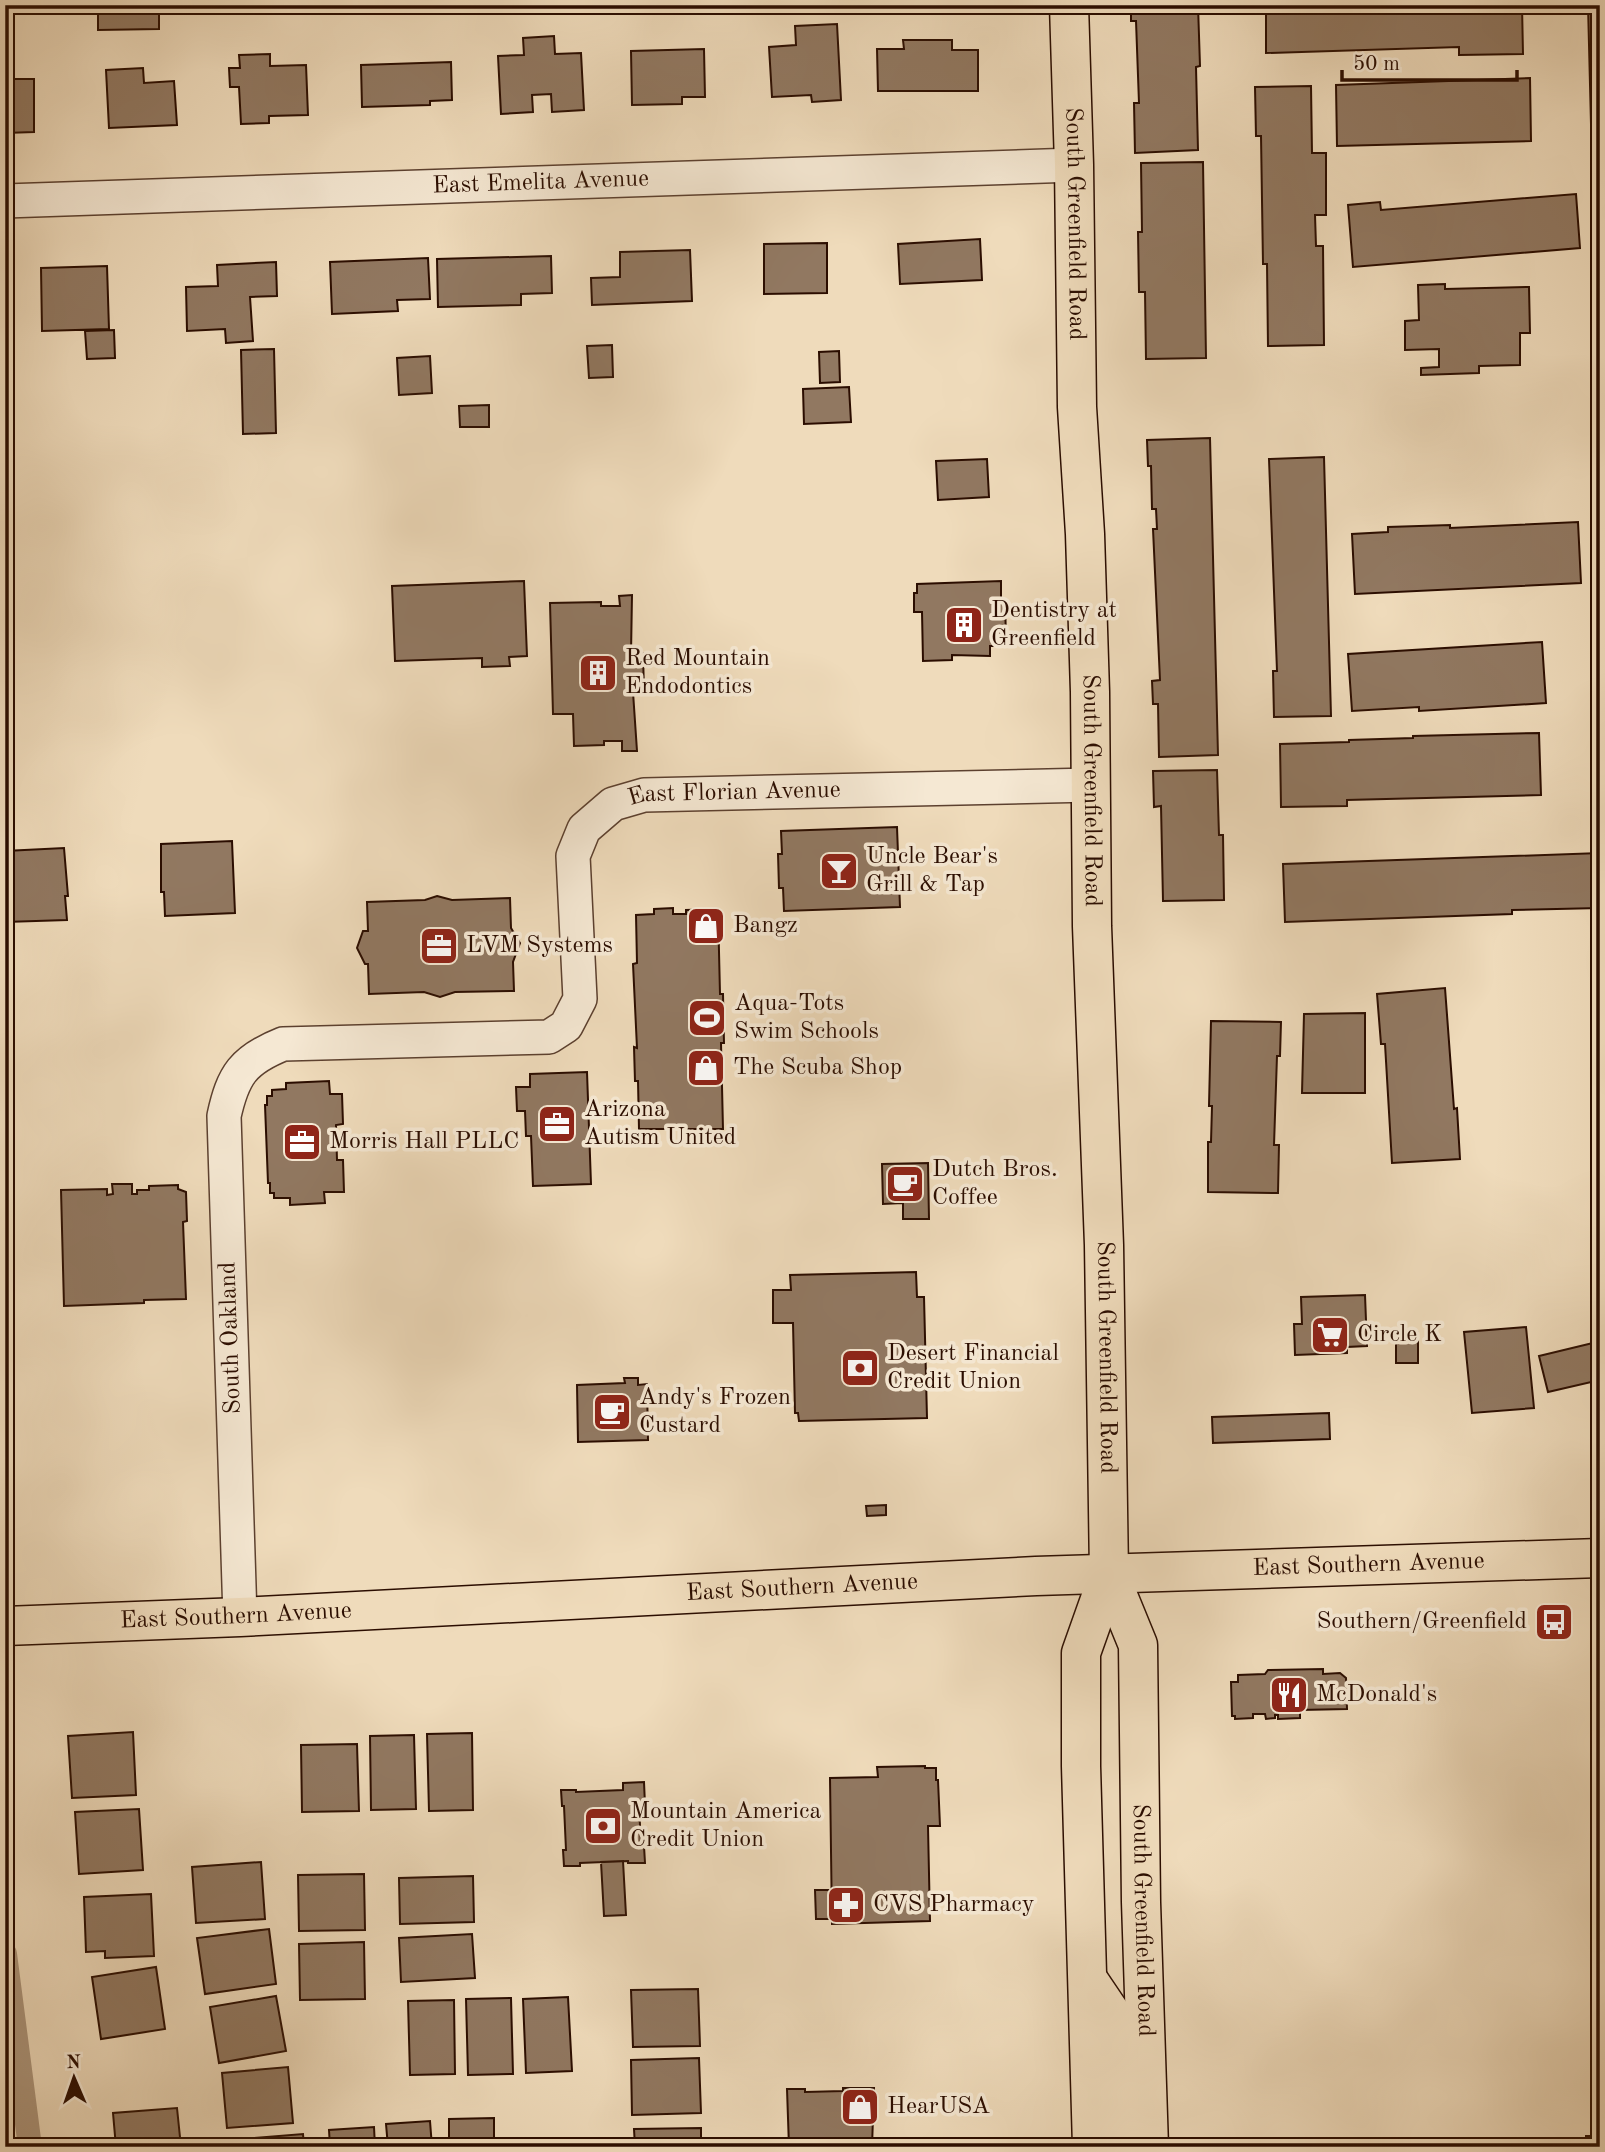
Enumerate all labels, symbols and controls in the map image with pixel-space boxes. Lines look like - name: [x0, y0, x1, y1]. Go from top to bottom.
- scale bar: [1342, 38, 1518, 82]
- text: 50 m: [1353, 54, 1400, 75]
- street label: South Greenfield Road: [1060, 107, 1088, 341]
- street label: East Emelita Avenue: [432, 167, 649, 199]
- place label: Dentistry at Greenfield: [991, 599, 1117, 651]
- building icon: Dentistry at Greenfield: [943, 604, 985, 646]
- place label: Red Mountain Endodontics: [625, 647, 770, 699]
- building icon: Red Mountain Endodontics: [577, 652, 619, 694]
- street label: South Greenfield Road: [1077, 674, 1104, 907]
- street label: East Florian Avenue: [625, 779, 841, 811]
- place label: Uncle Bear's Grill & Tap: [866, 845, 998, 897]
- bar icon: Uncle Bear's Grill & Tap: [818, 850, 860, 892]
- shop icon: Bangz: [685, 905, 727, 947]
- place label: Bangz: [733, 914, 798, 938]
- office icon: LVM Systems: [418, 925, 460, 967]
- place label: LVM Systems: [466, 934, 613, 958]
- place label: Aqua-Tots Swim Schools: [734, 992, 879, 1044]
- sports icon: Aqua-Tots Swim Schools: [686, 997, 728, 1039]
- shop icon: The Scuba Shop: [685, 1047, 727, 1089]
- place label: The Scuba Shop: [733, 1056, 902, 1080]
- place label: Arizona Autism United: [584, 1098, 736, 1150]
- office icon: Arizona Autism United: [536, 1103, 578, 1145]
- office icon: Morris Hall PLLC: [281, 1121, 323, 1163]
- place label: Morris Hall PLLC: [329, 1130, 519, 1154]
- place label: Dutch Bros. Coffee: [932, 1158, 1058, 1210]
- cafe icon: Dutch Bros. Coffee: [884, 1163, 926, 1205]
- street label: South Greenfield Road: [1092, 1241, 1119, 1474]
- street label: South Oakland: [216, 1261, 246, 1415]
- supermarket icon: Circle K: [1309, 1314, 1351, 1356]
- place label: Circle K: [1357, 1323, 1442, 1347]
- place label: Desert Financial Credit Union: [887, 1342, 1059, 1394]
- bank icon: Desert Financial Credit Union: [839, 1347, 881, 1389]
- place label: Andy's Frozen Custard: [639, 1386, 791, 1438]
- cafe icon: Andy's Frozen Custard: [591, 1391, 633, 1433]
- street label: East Southern Avenue: [1252, 1550, 1485, 1581]
- street label: East Southern Avenue: [686, 1570, 919, 1606]
- street label: East Southern Avenue: [119, 1599, 352, 1634]
- bus stop icon: Southern/Greenfield: [1533, 1601, 1575, 1643]
- place label: Southern/Greenfield: [1316, 1610, 1527, 1634]
- restaurant icon: McDonald's: [1268, 1674, 1310, 1716]
- place label: McDonald's: [1316, 1683, 1437, 1707]
- place label: Mountain America Credit Union: [630, 1800, 821, 1852]
- street label: South Greenfield Road: [1128, 1804, 1157, 2037]
- bank icon: Mountain America Credit Union: [582, 1805, 624, 1847]
- pharmacy icon: CVS Pharmacy: [825, 1884, 867, 1926]
- place label: CVS Pharmacy: [873, 1893, 1035, 1917]
- north arrow: [38, 2044, 108, 2114]
- text: N: [66, 2054, 82, 2073]
- shop icon: HearUSA: [839, 2086, 881, 2128]
- place label: HearUSA: [887, 2095, 990, 2119]

